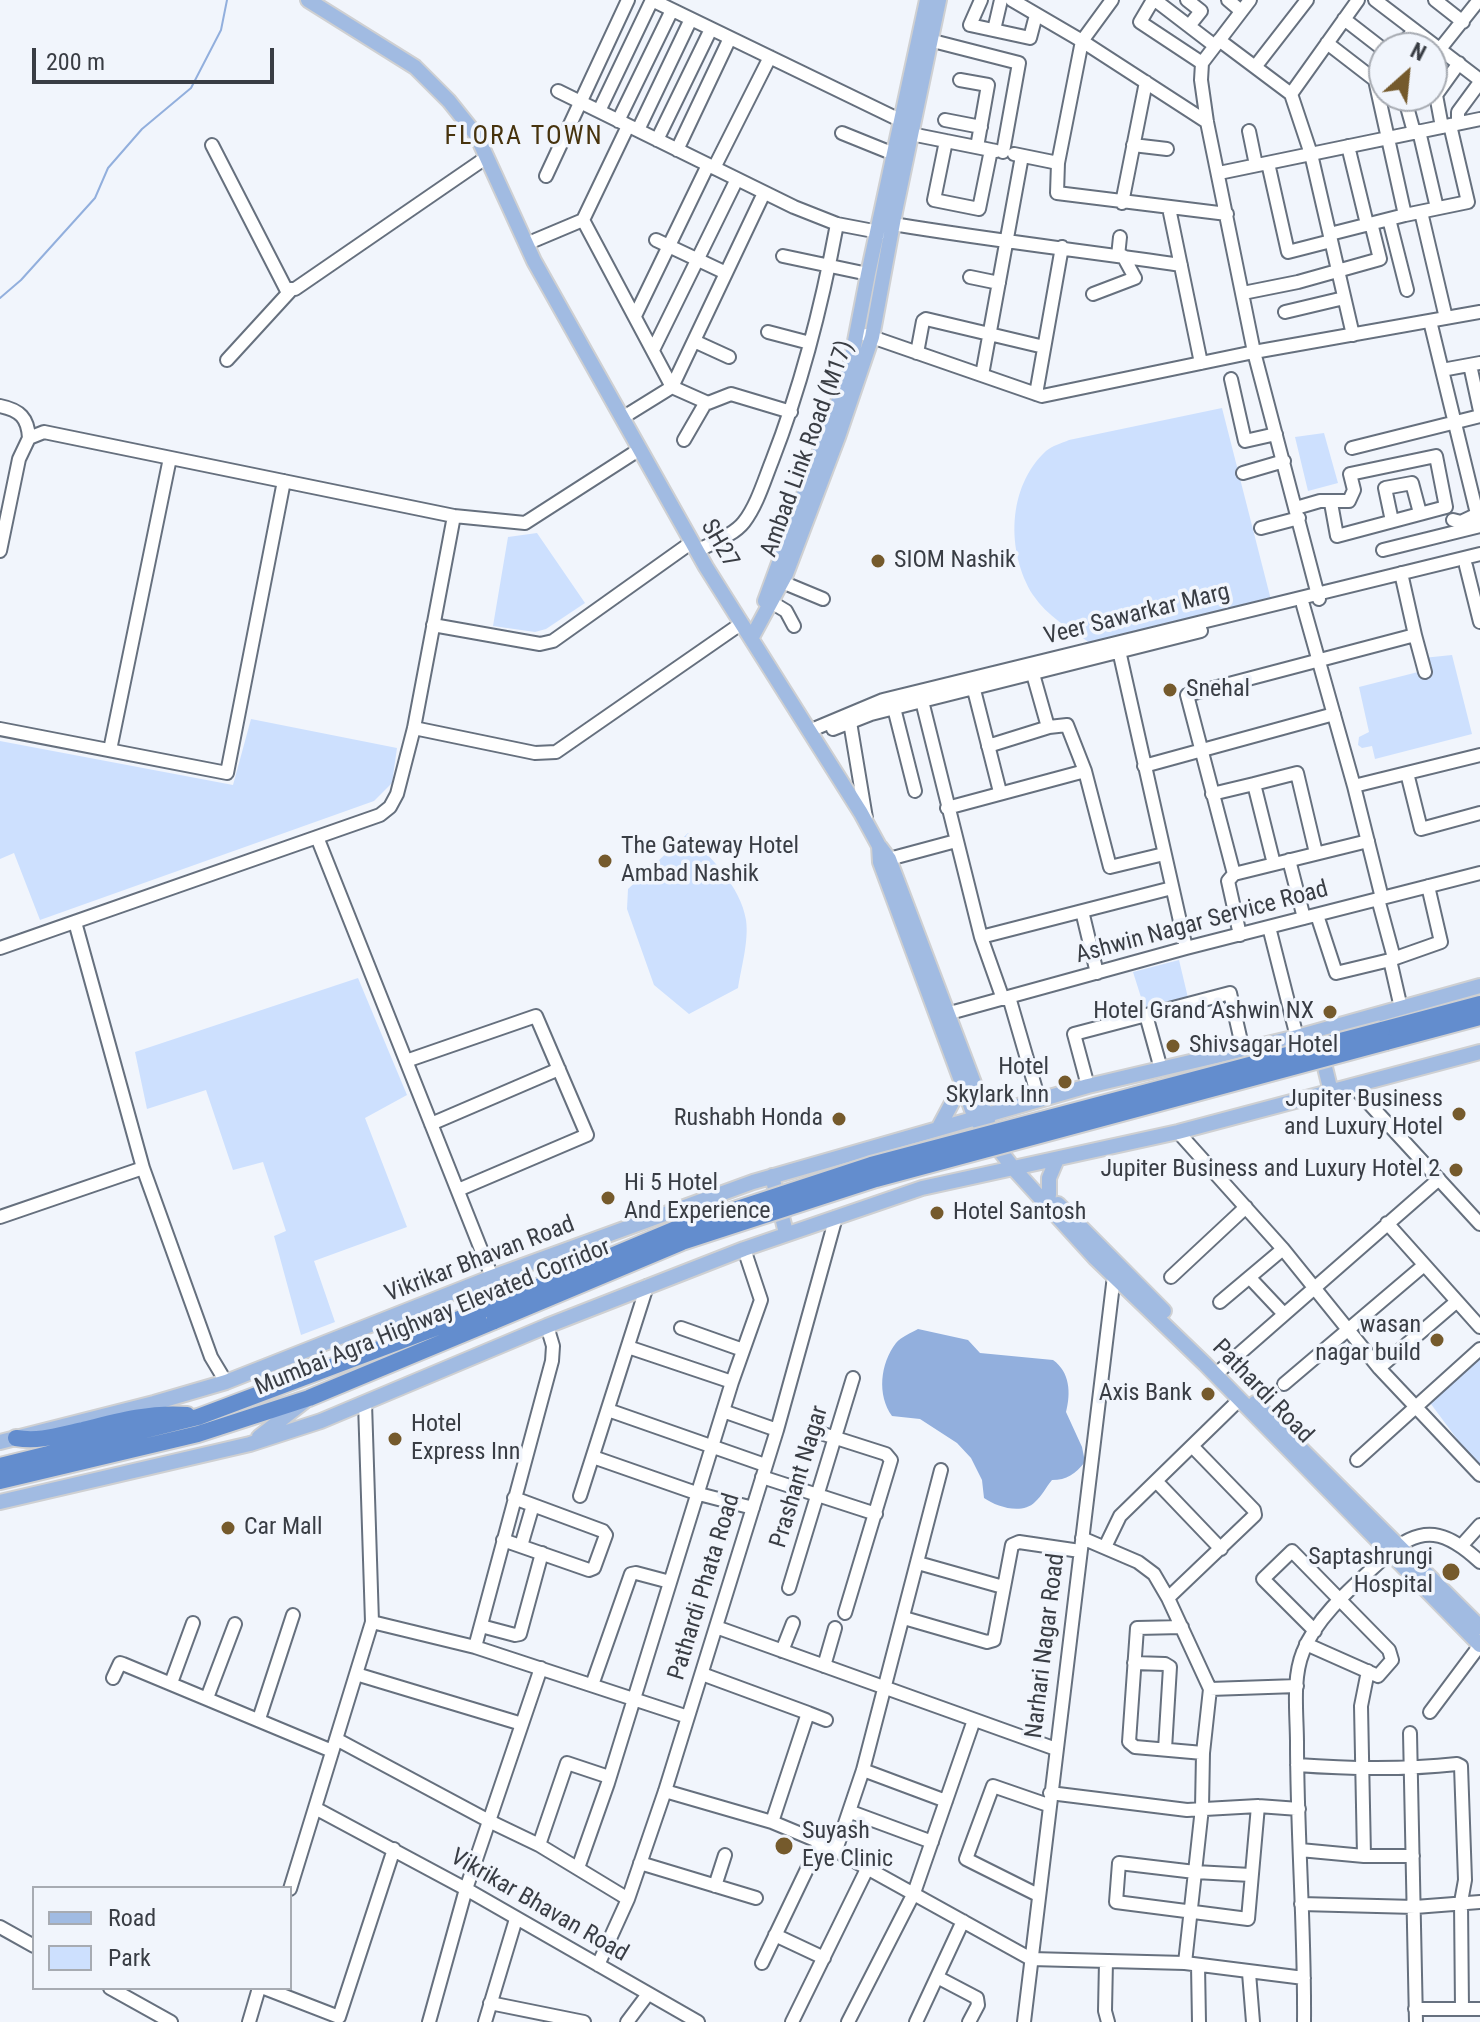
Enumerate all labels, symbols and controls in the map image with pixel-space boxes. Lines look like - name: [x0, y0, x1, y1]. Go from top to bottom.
- scale bar: [36, 32, 278, 82]
- north arrow: [1368, 32, 1448, 112]
- text: N: [1407, 38, 1430, 66]
- text: 200 m: [46, 48, 105, 76]
- district label: FLORA TOWN: [444, 121, 604, 153]
- street label: Ambad Link Road (M17): [755, 337, 861, 561]
- street label: SH27: [694, 515, 744, 573]
- place label: SIOM Nashik: [894, 547, 1016, 575]
- marker: SIOM Nashik: [869, 552, 887, 570]
- street label: Veer Sawarkar Marg: [1041, 578, 1233, 652]
- place label: Snehal: [1186, 676, 1250, 704]
- marker: Snehal: [1161, 681, 1179, 699]
- place label: The Gateway Hotel Ambad Nashik: [621, 833, 799, 889]
- marker: The Gateway Hotel Ambad Nashik: [596, 852, 614, 870]
- street label: Ashwin Nagar Service Road: [1073, 875, 1331, 971]
- place label: Hotel Grand Ashwin NX: [1093, 998, 1314, 1026]
- marker: Hotel Grand Ashwin NX: [1321, 1003, 1339, 1021]
- place label: Shivsagar Hotel: [1189, 1032, 1338, 1060]
- marker: Shivsagar Hotel: [1164, 1037, 1182, 1055]
- place label: Hotel Skylark Inn: [946, 1054, 1049, 1110]
- marker: Hotel Skylark Inn: [1056, 1073, 1074, 1091]
- place label: Jupiter Business and Luxury Hotel: [1284, 1086, 1443, 1142]
- place label: Rushabh Honda: [674, 1105, 823, 1133]
- marker: Jupiter Business and Luxury Hotel: [1450, 1105, 1468, 1123]
- marker: Rushabh Honda: [830, 1110, 848, 1128]
- place label: Jupiter Business and Luxury Hotel 2: [1101, 1156, 1440, 1184]
- marker: Jupiter Business and Luxury Hotel 2: [1447, 1161, 1465, 1179]
- place label: Hi 5 Hotel And Experience: [624, 1170, 770, 1226]
- marker: Hi 5 Hotel And Experience: [599, 1189, 617, 1207]
- place label: Hotel Santosh: [953, 1199, 1086, 1227]
- marker: Hotel Santosh: [928, 1204, 946, 1222]
- street label: Vikrikar Bhavan Road: [381, 1211, 579, 1309]
- street label: Mumbai Agra Highway Elevated Corridor: [251, 1233, 615, 1403]
- place label: wasan nagar build: [1315, 1312, 1421, 1368]
- marker: wasan nagar build: [1428, 1331, 1446, 1349]
- street label: Pathardi Road: [1205, 1334, 1319, 1450]
- place label: Axis Bank: [1099, 1380, 1192, 1408]
- marker: Axis Bank: [1199, 1385, 1217, 1403]
- street label: Prashant Nagar: [765, 1403, 835, 1551]
- place label: Hotel Express Inn: [411, 1411, 520, 1467]
- marker: Hotel Express Inn: [386, 1430, 404, 1448]
- street label: Pathardi Phata Road: [663, 1490, 747, 1684]
- place label: Car Mall: [244, 1514, 323, 1542]
- marker: Car Mall: [219, 1519, 237, 1537]
- place label: Saptashrungi Hospital: [1308, 1544, 1433, 1600]
- street label: Narhari Nagar Road: [1020, 1552, 1072, 1740]
- marker: Saptashrungi Hospital: [1440, 1561, 1462, 1583]
- place label: Suyash Eye Clinic: [802, 1818, 893, 1874]
- marker: Suyash Eye Clinic: [773, 1835, 795, 1857]
- street label: Vikrikar Bhavan Road: [445, 1843, 633, 1969]
- legend: [32, 1886, 292, 1990]
- text: Road: [108, 1904, 156, 1932]
- text: Park: [108, 1944, 151, 1972]

